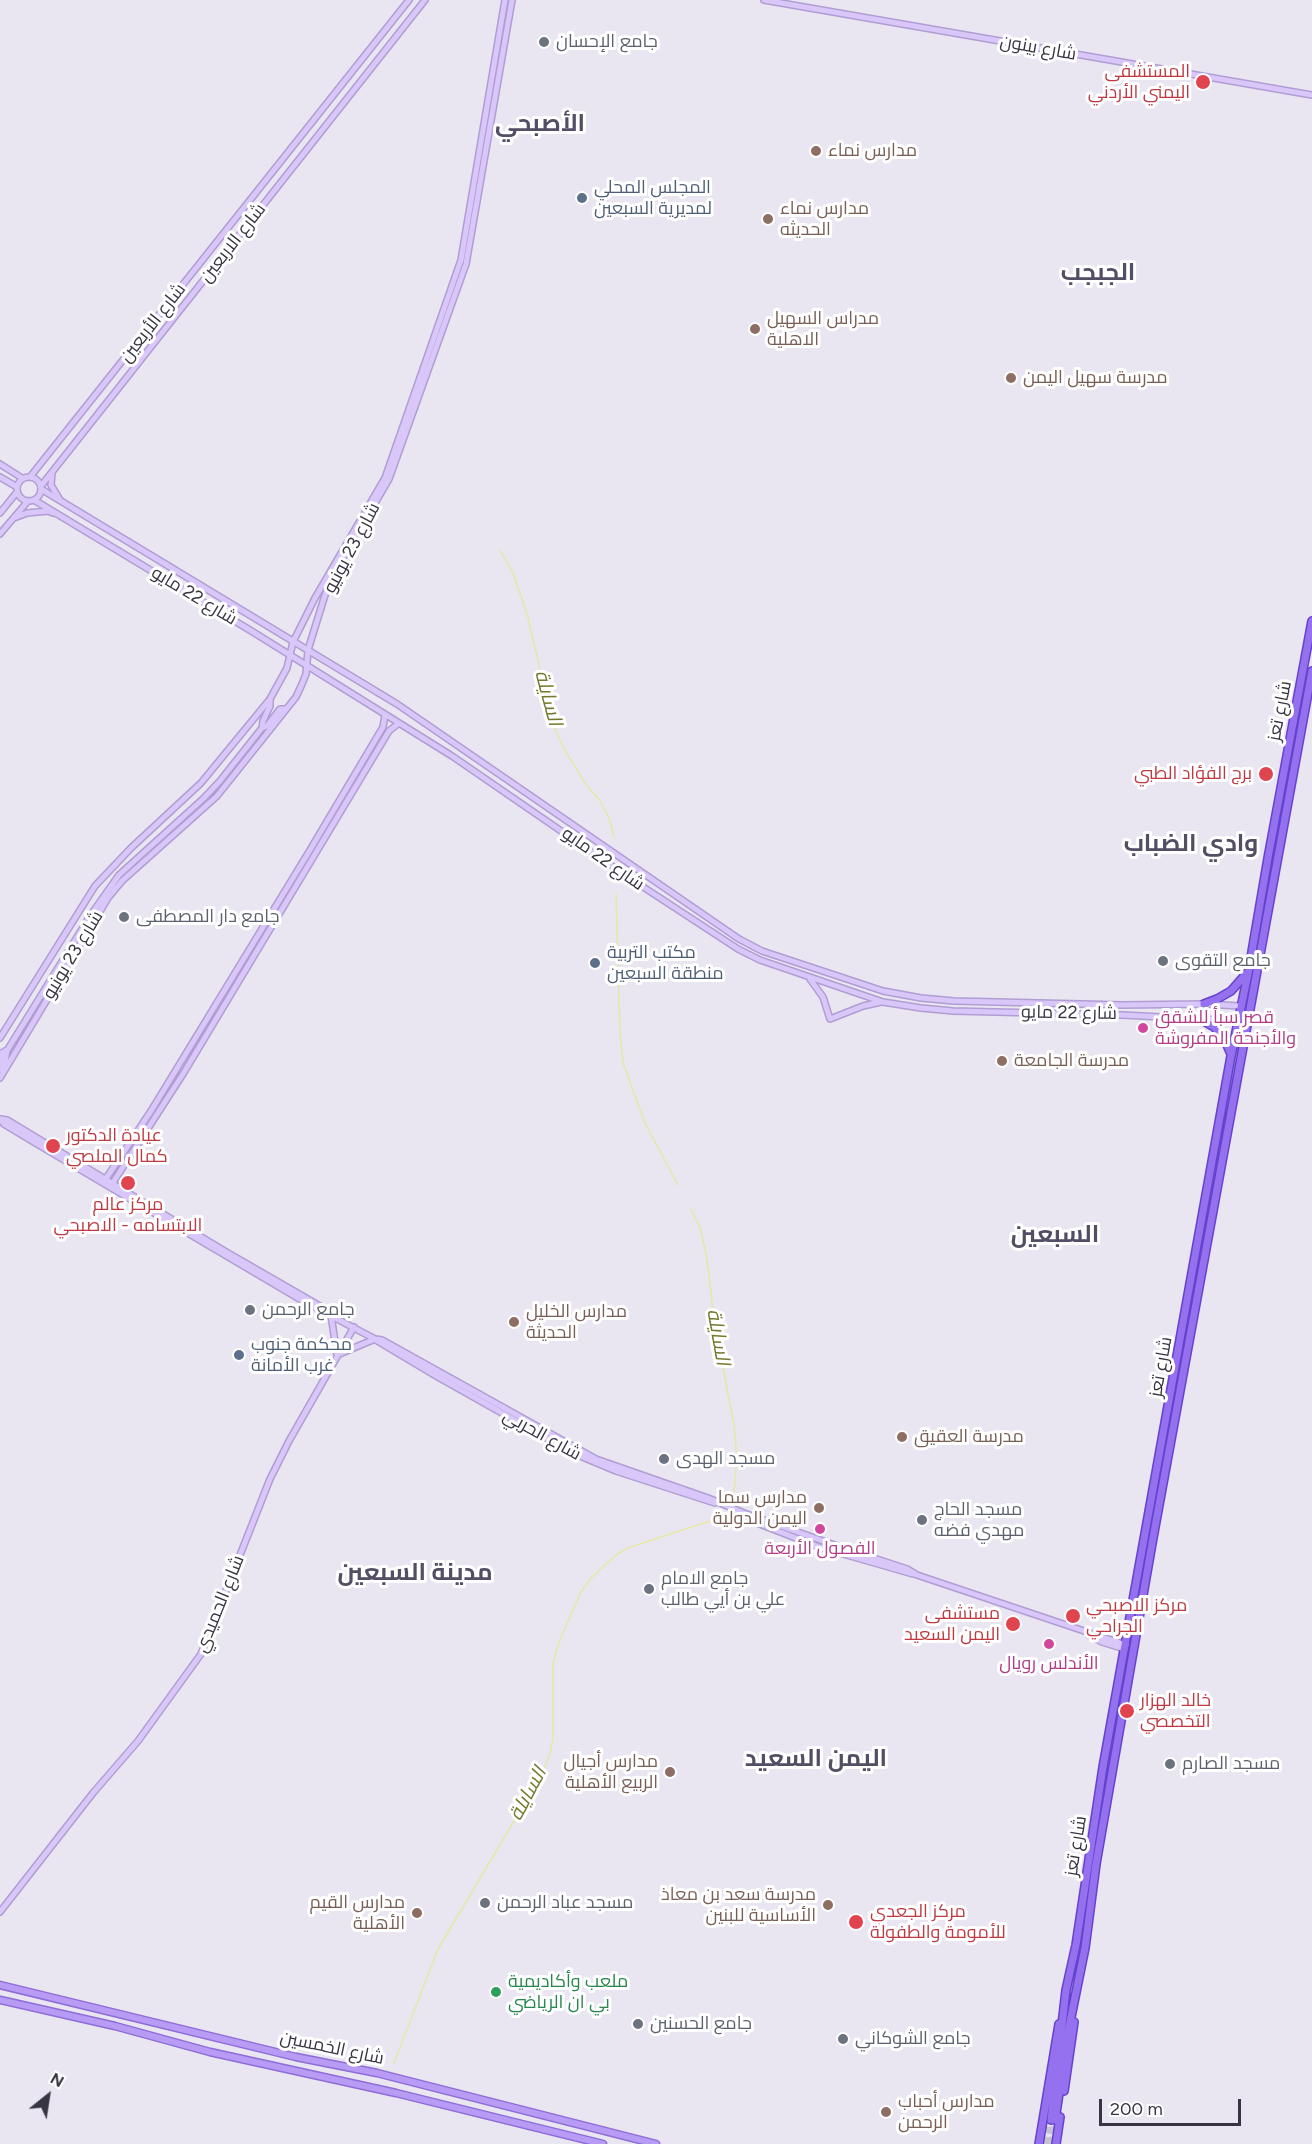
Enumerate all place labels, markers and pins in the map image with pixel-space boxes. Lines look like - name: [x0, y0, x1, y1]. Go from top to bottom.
- place label: جامع الإحسان: [556, 31, 658, 53]
- marker: جامع الإحسان: [537, 35, 551, 49]
- place label: المستشفى اليمني الأردني: [1088, 61, 1190, 104]
- marker: المستشفى اليمني الأردني: [1194, 73, 1212, 91]
- place label: مدارس نماء: [828, 140, 917, 162]
- marker: مدارس نماء: [809, 144, 823, 158]
- place label: المجلس المحلي لمديرية السبعين: [594, 177, 712, 219]
- marker: المجلس المحلي لمديرية السبعين: [575, 191, 589, 205]
- place label: مدارس نماء الحديثه: [780, 198, 869, 240]
- marker: مدارس نماء الحديثه: [761, 212, 775, 226]
- place label: مدراس السهيل الاهلية: [767, 308, 879, 350]
- marker: مدراس السهيل الاهلية: [748, 322, 762, 336]
- place label: مدرسة سهيل اليمن: [1023, 367, 1168, 389]
- marker: مدرسة سهيل اليمن: [1004, 371, 1018, 385]
- place label: برج الفؤاد الطبي: [1134, 763, 1252, 785]
- marker: برج الفؤاد الطبي: [1257, 765, 1275, 783]
- place label: جامع دار المصطفى: [136, 906, 280, 928]
- marker: جامع دار المصطفى: [117, 910, 131, 924]
- place label: مكتب التربية منطقة السبعين: [607, 942, 724, 984]
- place label: جامع التقوى: [1175, 950, 1271, 972]
- marker: جامع التقوى: [1156, 954, 1170, 968]
- marker: مكتب التربية منطقة السبعين: [588, 956, 602, 970]
- place label: قصر سبأ للشقق والأجنحة المفروشة: [1155, 1007, 1296, 1050]
- marker: قصر سبأ للشقق والأجنحة المفروشة: [1136, 1021, 1150, 1035]
- place label: مدرسة الجامعة: [1014, 1050, 1129, 1072]
- marker: مدرسة الجامعة: [995, 1054, 1009, 1068]
- place label: عيادة الدكتور كمال الملصي: [66, 1125, 168, 1168]
- marker: عيادة الدكتور كمال الملصي: [44, 1137, 62, 1155]
- marker: مركز عالم الابتسامه - الاصبحي: [119, 1174, 137, 1192]
- place label: مركز عالم الابتسامه - الاصبحي: [54, 1194, 202, 1236]
- place label: جامع الرحمن: [262, 1299, 355, 1321]
- place label: مدارس الخليل الحديثة: [526, 1301, 627, 1344]
- marker: جامع الرحمن: [243, 1303, 257, 1317]
- marker: مدارس الخليل الحديثة: [507, 1315, 521, 1329]
- place label: محكمة جنوب غرب الأمانة: [251, 1334, 352, 1376]
- marker: محكمة جنوب غرب الأمانة: [232, 1348, 246, 1362]
- place label: مدرسة العقيق: [914, 1426, 1024, 1448]
- marker: مدرسة العقيق: [895, 1430, 909, 1444]
- place label: مسجد الهدى: [676, 1448, 775, 1470]
- marker: مسجد الهدى: [657, 1452, 671, 1466]
- place label: مدارس سما اليمن الدولية: [713, 1487, 807, 1530]
- place label: مسجد الحاج مهدي فضه: [934, 1499, 1024, 1541]
- marker: مدارس سما اليمن الدولية: [812, 1501, 826, 1515]
- marker: مسجد الحاج مهدي فضه: [915, 1513, 929, 1527]
- marker: الفصول الأربعة: [813, 1522, 827, 1536]
- place label: الفصول الأربعة: [764, 1538, 876, 1560]
- place label: جامع الامام علي بن أيي طالب: [661, 1568, 785, 1610]
- marker: جامع الامام علي بن أيي طالب: [642, 1582, 656, 1596]
- place label: مركز الاصبحي الجراحي: [1086, 1595, 1187, 1638]
- place label: مستشفى اليمن السعيد: [904, 1603, 1000, 1646]
- marker: مركز الاصبحي الجراحي: [1064, 1607, 1082, 1625]
- marker: مستشفى اليمن السعيد: [1004, 1615, 1022, 1633]
- marker: الأندلس رويال: [1042, 1637, 1056, 1651]
- place label: الأندلس رويال: [999, 1653, 1099, 1675]
- place label: خالد الهزار التخصصي: [1140, 1690, 1211, 1732]
- marker: خالد الهزار التخصصي: [1118, 1702, 1136, 1720]
- place label: مدارس أجيال الربيع الأهلية: [564, 1751, 658, 1794]
- place label: مسجد الصارم: [1182, 1753, 1280, 1775]
- marker: مسجد الصارم: [1163, 1757, 1177, 1771]
- marker: مدارس أجيال الربيع الأهلية: [663, 1765, 677, 1779]
- place label: مدرسة سعد بن معاذ الأساسية للبنين: [661, 1884, 816, 1926]
- place label: مدارس القيم الأهلية: [310, 1892, 405, 1934]
- place label: مسجد عباد الرحمن: [497, 1892, 633, 1914]
- marker: مسجد عباد الرحمن: [478, 1896, 492, 1910]
- marker: مدرسة سعد بن معاذ الأساسية للبنين: [821, 1898, 835, 1912]
- place label: مركز الجعدي للأمومة والطفولة: [870, 1901, 1006, 1944]
- marker: مدارس القيم الأهلية: [410, 1906, 424, 1920]
- marker: مركز الجعدي للأمومة والطفولة: [847, 1913, 865, 1931]
- place label: ملعب وأكاديمية بي ان الرياضي: [508, 1971, 628, 2014]
- marker: ملعب وأكاديمية بي ان الرياضي: [489, 1985, 503, 1999]
- place label: جامع الحسنين: [650, 2013, 752, 2035]
- marker: جامع الحسنين: [631, 2017, 645, 2031]
- place label: جامع الشوكاني: [855, 2028, 971, 2050]
- marker: جامع الشوكاني: [836, 2032, 850, 2046]
- place label: مدارس أحباب الرحمن: [898, 2091, 995, 2134]
- marker: مدارس أحباب الرحمن: [879, 2105, 893, 2119]

